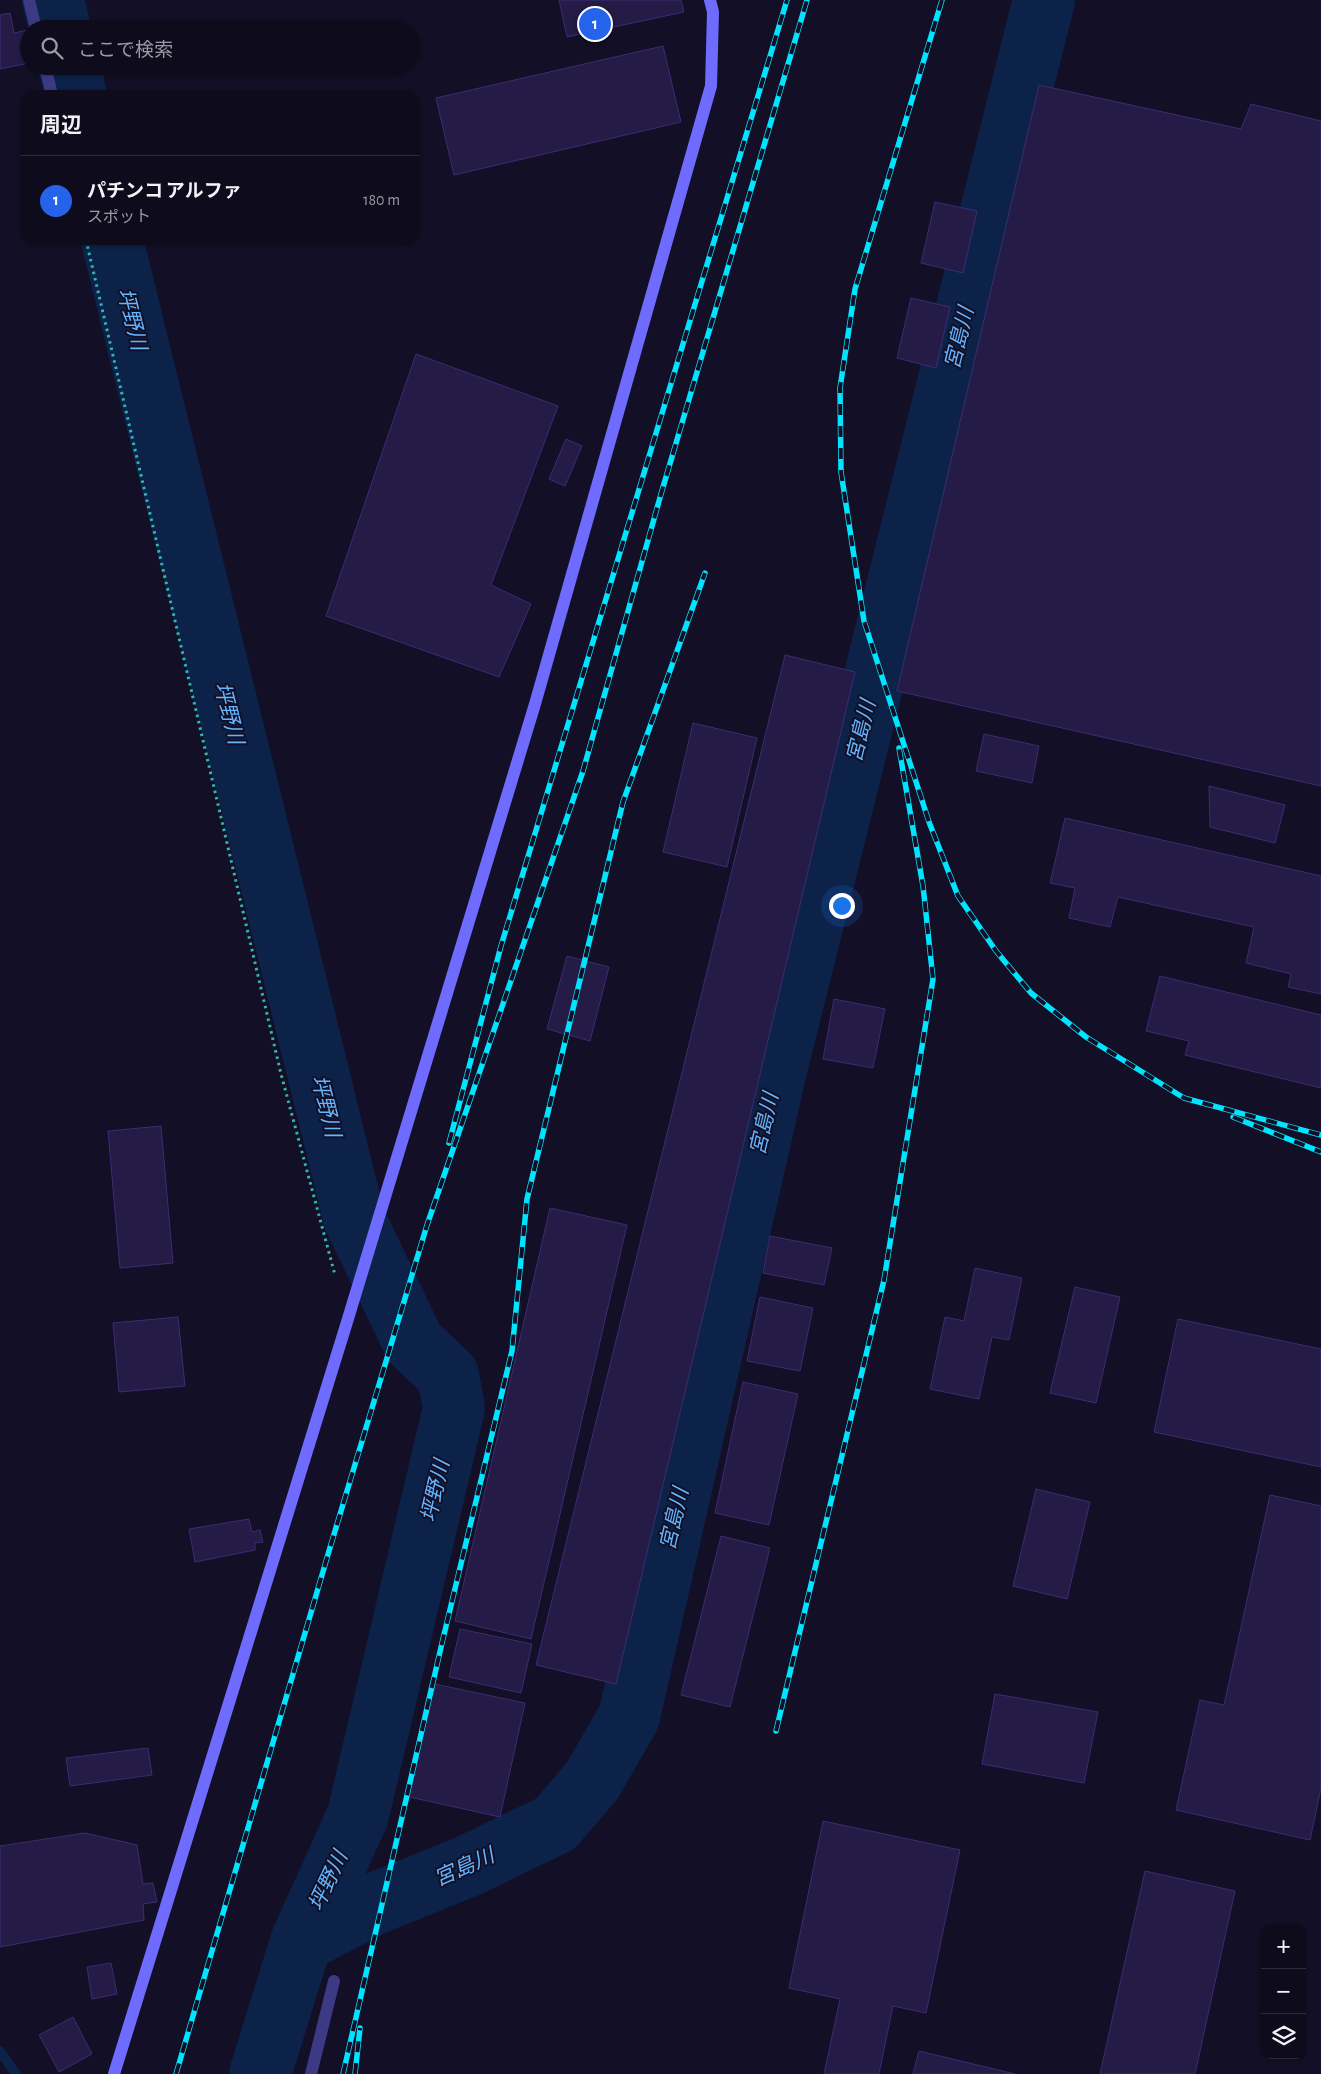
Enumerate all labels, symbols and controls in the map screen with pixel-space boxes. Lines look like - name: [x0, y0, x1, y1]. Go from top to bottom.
- pin: 1: [579, 5, 611, 43]
- search box: [20, 20, 420, 75]
- icon: search: [38, 34, 66, 62]
- text: ここで検索: [78, 41, 173, 60]
- text: 周辺: [40, 115, 82, 136]
- text: パチンコ アルファ: [87, 182, 242, 201]
- text: 1: [53, 192, 59, 208]
- text: 180 m: [363, 192, 400, 208]
- text: スポット: [87, 209, 151, 225]
- water label: 坪野川: [114, 286, 151, 354]
- water label: 宮島川: [941, 303, 978, 371]
- water label: 坪野川: [211, 680, 248, 748]
- water label: 宮島川: [843, 696, 880, 764]
- your location: [829, 893, 855, 919]
- water label: 坪野川: [308, 1073, 345, 1141]
- water label: 宮島川: [746, 1089, 782, 1157]
- water label: 坪野川: [417, 1456, 453, 1524]
- water label: 宮島川: [656, 1484, 692, 1552]
- water label: 宮島川: [431, 1843, 499, 1890]
- water label: 坪野川: [305, 1846, 352, 1914]
- map controls: [1261, 1924, 1306, 2059]
- button: +: [1261, 1924, 1306, 1969]
- button: −: [1261, 1969, 1306, 2014]
- button: layers: [1261, 2014, 1306, 2059]

